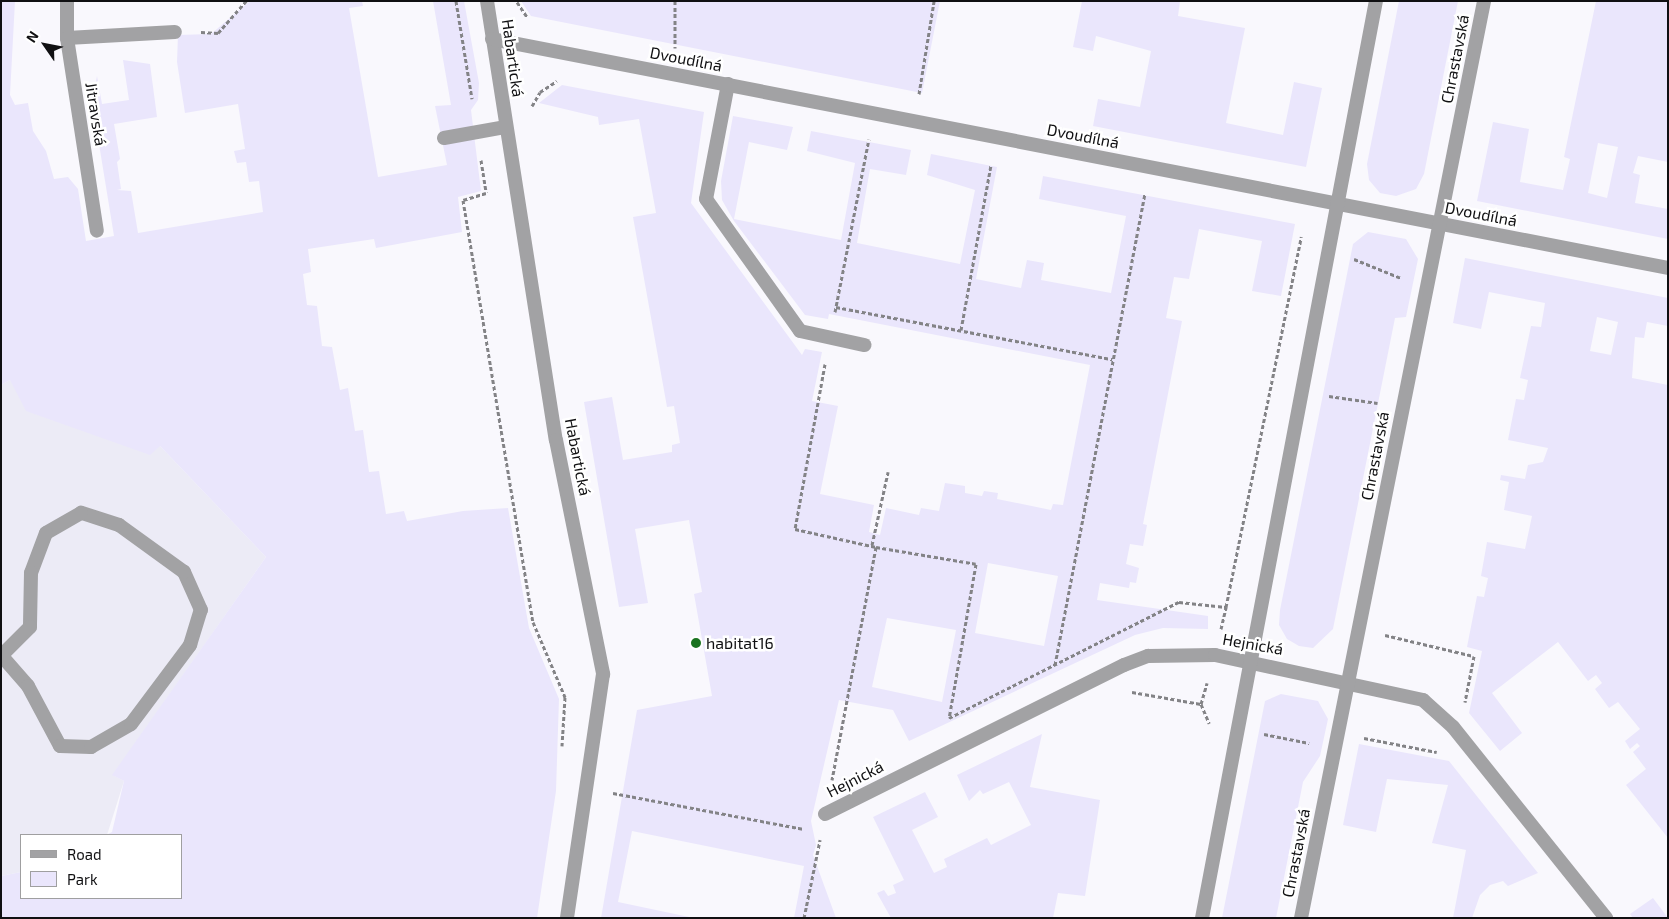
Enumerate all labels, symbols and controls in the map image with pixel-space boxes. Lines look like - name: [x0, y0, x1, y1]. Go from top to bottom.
- street label: Chrastavská: [1437, 13, 1473, 105]
- street label: Habartická: [498, 18, 528, 98]
- north arrow: [20, 20, 70, 70]
- text: N: [22, 28, 42, 45]
- street label: Dvoudílná: [648, 43, 724, 75]
- street label: Jitravská: [81, 81, 111, 147]
- street label: Dvoudílná: [1045, 120, 1121, 152]
- street label: Dvoudílná: [1443, 198, 1519, 230]
- street label: Chrastavská: [1357, 410, 1393, 502]
- street label: Habartická: [561, 417, 595, 497]
- street label: Hejnická: [1221, 629, 1285, 659]
- place label: habitat16: [706, 633, 774, 653]
- marker: habitat16: [690, 637, 702, 649]
- street label: Hejnická: [823, 757, 887, 801]
- street label: Chrastavská: [1278, 807, 1314, 899]
- legend: [20, 834, 182, 899]
- text: Road: [67, 845, 102, 863]
- text: Park: [67, 870, 98, 888]

